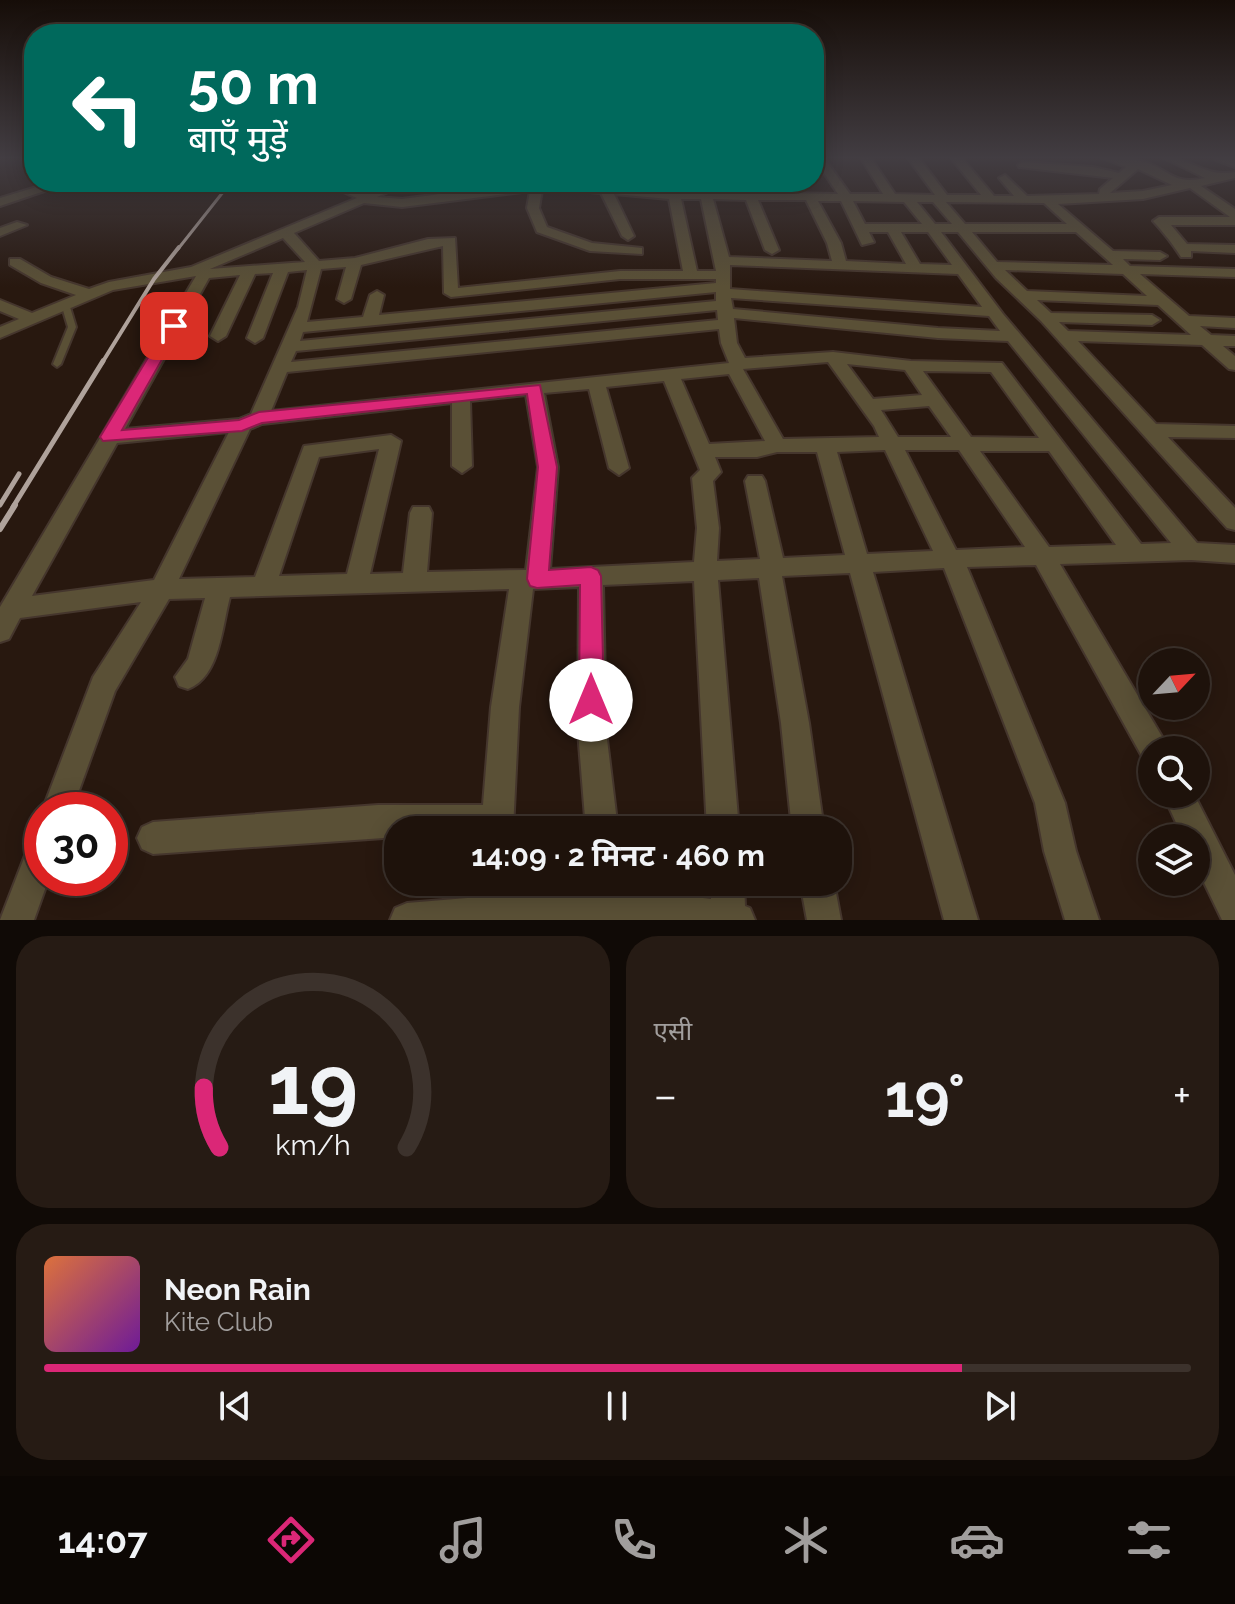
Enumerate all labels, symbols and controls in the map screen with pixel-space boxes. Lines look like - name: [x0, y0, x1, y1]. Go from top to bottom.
- text: 50 m: [188, 51, 319, 117]
- icon: left: [56, 56, 160, 160]
- text: बाएँ मुड़ें: [188, 118, 288, 160]
- pin: [140, 292, 208, 360]
- icon: arrive: [152, 304, 196, 348]
- north arrow: [1138, 648, 1210, 720]
- map controls: [1138, 648, 1210, 896]
- position arrow: [549, 658, 633, 742]
- button: search: [1138, 736, 1210, 808]
- speed limit sign: 30: [24, 792, 128, 896]
- button: layers: [1138, 824, 1210, 896]
- text: 14:09 · 2 मिनट · 460 m: [471, 838, 765, 873]
- text: एसी: [654, 1016, 692, 1046]
- text: 19: [268, 1036, 358, 1133]
- text: 19°: [885, 1061, 965, 1131]
- text: −: [654, 1070, 677, 1121]
- text: +: [1173, 1070, 1191, 1121]
- text: km/h: [275, 1128, 350, 1162]
- text: Neon Rain: [164, 1272, 311, 1307]
- text: Kite Club: [164, 1307, 273, 1337]
- icon: previous: [213, 1384, 257, 1428]
- icon: pause: [595, 1384, 639, 1428]
- icon: next: [978, 1384, 1022, 1428]
- icon: directions: [263, 1512, 319, 1568]
- icon: music: [435, 1512, 491, 1568]
- icon: phone: [606, 1512, 662, 1568]
- icon: climate: [778, 1512, 834, 1568]
- icon: car: [949, 1512, 1005, 1568]
- icon: filters: [1121, 1512, 1177, 1568]
- text: 14:07: [58, 1519, 147, 1561]

